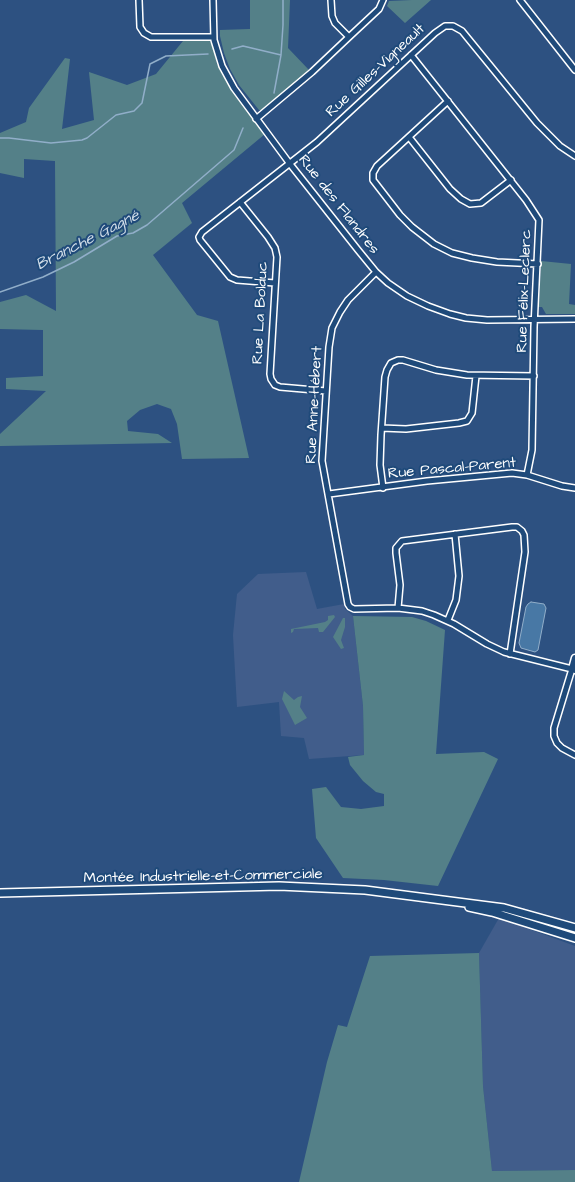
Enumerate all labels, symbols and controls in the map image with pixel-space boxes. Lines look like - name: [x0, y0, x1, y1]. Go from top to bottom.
- street label: Rue Gilles-Vigneault: [323, 20, 429, 122]
- street label: Rue des Flandres: [294, 152, 382, 258]
- water label: Branche Gagné: [33, 207, 143, 275]
- street label: Rue Félix-Leclerc: [514, 229, 536, 353]
- street label: Rue La Bolduc: [249, 261, 273, 365]
- street label: Rue Anne-Hébert: [303, 346, 327, 464]
- street label: Rue Pascal-Parent: [387, 454, 517, 484]
- street label: Montée Industrielle-et-Commerciale: [83, 866, 323, 888]

